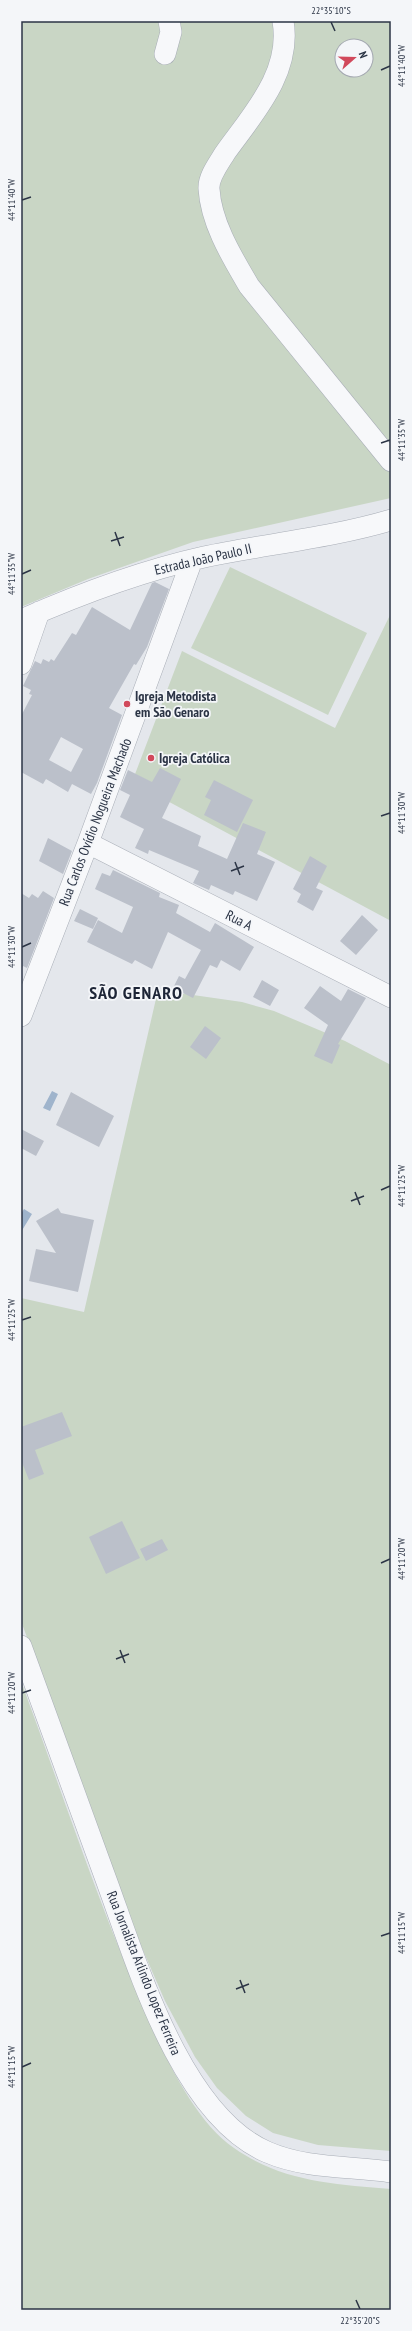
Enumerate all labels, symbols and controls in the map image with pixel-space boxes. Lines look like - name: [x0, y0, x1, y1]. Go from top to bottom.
- text: 22°35'10"S: [311, 4, 351, 17]
- north arrow: [334, 38, 374, 78]
- text: 44°11'40"W: [395, 45, 408, 87]
- text: N: [356, 49, 371, 60]
- text: 44°11'40"W: [5, 179, 18, 221]
- text: 44°11'35"W: [395, 419, 408, 461]
- street label: Estrada João Paulo II: [153, 539, 253, 579]
- text: 44°11'35"W: [5, 553, 18, 595]
- place label: Igreja Metodista em São Genaro: [135, 687, 216, 721]
- marker: Igreja Metodista em São Genaro: [122, 699, 132, 709]
- street label: Rua Carlos Ovídio Nogueira Machado: [55, 735, 135, 909]
- place label: Igreja Católica: [159, 749, 230, 767]
- marker: Igreja Católica: [146, 753, 156, 763]
- text: 44°11'30"W: [395, 792, 408, 834]
- street label: Rua A: [223, 906, 256, 934]
- text: 44°11'30"W: [5, 926, 18, 968]
- district label: SÃO GENARO: [89, 981, 183, 1004]
- text: 44°11'25"W: [395, 1165, 408, 1207]
- text: 44°11'25"W: [5, 1299, 18, 1341]
- text: 44°11'20"W: [395, 1538, 408, 1580]
- text: 44°11'20"W: [5, 1672, 18, 1714]
- street label: Rua Jornalista Arlindo Lopez Ferreira: [103, 1888, 185, 2058]
- text: 44°11'15"W: [395, 1912, 408, 1954]
- text: 44°11'15"W: [5, 2046, 18, 2088]
- text: 22°35'20"S: [340, 2314, 380, 2327]

